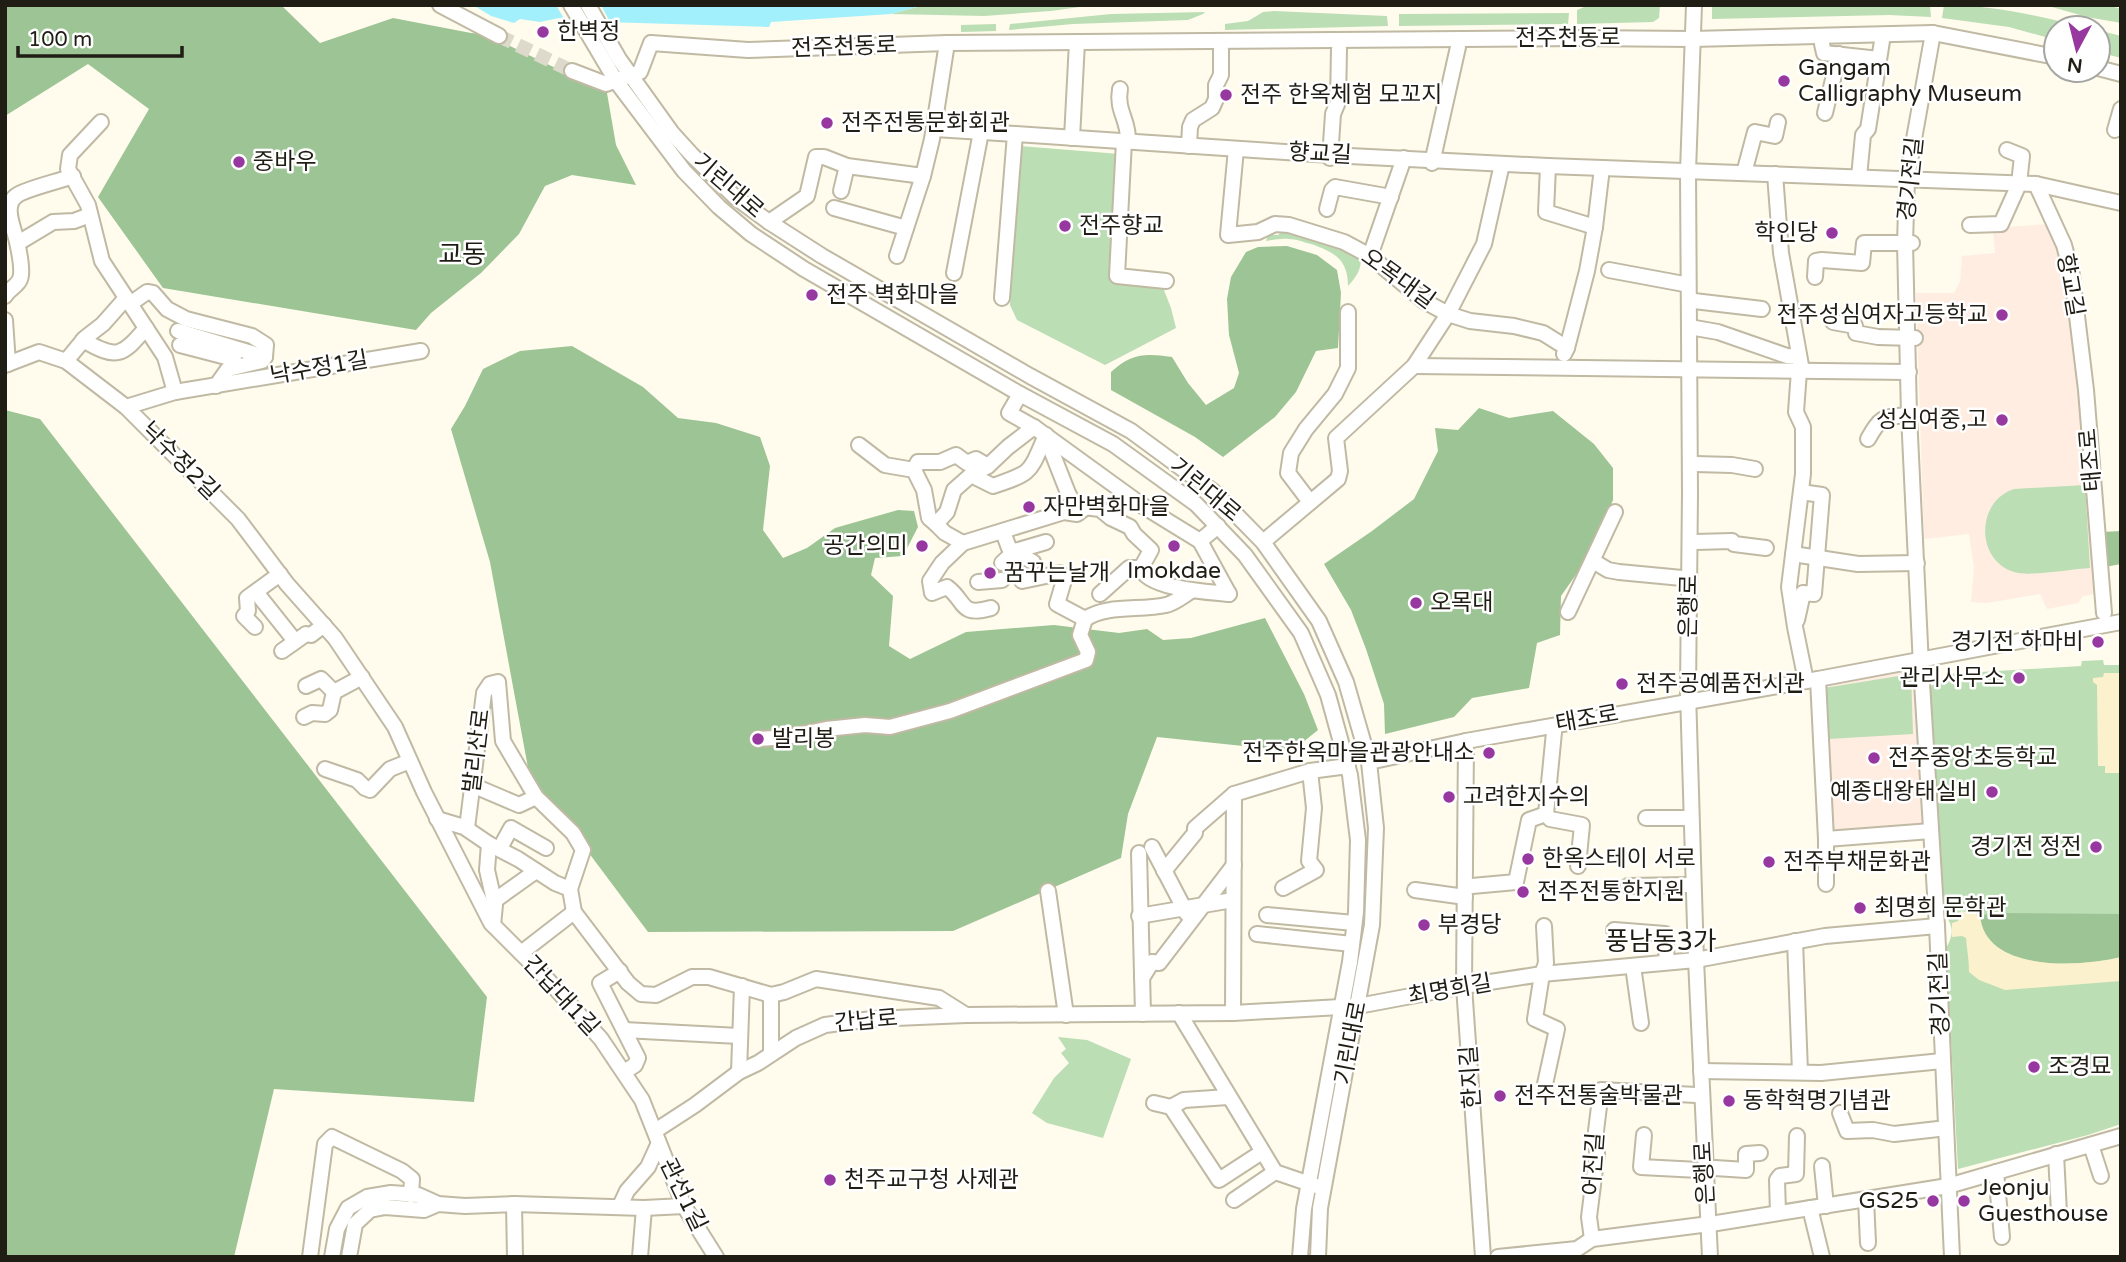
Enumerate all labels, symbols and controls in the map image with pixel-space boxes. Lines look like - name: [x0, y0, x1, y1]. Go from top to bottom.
- scale bar: [18, 14, 182, 58]
- north arrow: [2042, 14, 2112, 84]
- place label: 한벽정: [557, 18, 620, 46]
- marker: 한벽정: [535, 24, 551, 40]
- street label: 전주천동로: [1515, 24, 1621, 52]
- text: 100 m: [28, 27, 92, 52]
- street label: 전주천동로: [791, 31, 897, 63]
- text: N: [2066, 53, 2084, 77]
- place label: Gangam Calligraphy Museum: [1798, 54, 2022, 108]
- marker: Gangam Calligraphy Museum: [1776, 73, 1792, 89]
- place label: 전주 한옥체험 모꼬지: [1240, 81, 1442, 109]
- marker: 전주 한옥체험 모꼬지: [1218, 87, 1234, 103]
- place label: 전주전통문화회관: [841, 109, 1010, 137]
- marker: 전주전통문화회관: [819, 115, 835, 131]
- street label: 경기전길: [1893, 135, 1929, 223]
- street label: 향교길: [1288, 138, 1352, 170]
- place label: 중바우: [253, 148, 316, 176]
- street label: 기린대로: [687, 148, 769, 224]
- marker: 중바우: [231, 154, 247, 170]
- place label: 전주향교: [1079, 212, 1164, 240]
- marker: 전주향교: [1057, 218, 1073, 234]
- place label: 학인당: [1755, 219, 1818, 247]
- marker: 학인당: [1824, 225, 1840, 241]
- district label: 교동: [438, 239, 486, 270]
- street label: 오목대길: [1356, 243, 1440, 315]
- street label: 향교길: [2051, 251, 2089, 319]
- place label: 전주 벽화마을: [826, 281, 959, 309]
- marker: 전주 벽화마을: [804, 287, 820, 303]
- place label: 전주성심여자고등학교: [1776, 301, 1988, 329]
- marker: 전주성심여자고등학교: [1994, 307, 2010, 323]
- street label: 낙수정1길: [268, 346, 370, 390]
- place label: 성심여중,고: [1876, 406, 1988, 434]
- marker: 성심여중,고: [1994, 412, 2010, 428]
- street label: 낙수정2길: [135, 416, 225, 506]
- street label: 태조로: [2074, 427, 2108, 493]
- street label: 기린대로: [1164, 452, 1246, 528]
- place label: 자만벽화마을: [1043, 493, 1170, 521]
- marker: 자만벽화마을: [1021, 499, 1037, 515]
- place label: 공간의미: [823, 532, 908, 560]
- marker: 공간의미: [914, 538, 930, 554]
- marker: Imokdae: [1166, 538, 1182, 554]
- place label: Imokdae: [1127, 557, 1221, 585]
- place label: 꿈꾸는날개: [1004, 559, 1110, 587]
- marker: 꿈꾸는날개: [982, 565, 998, 581]
- street label: 은행로: [1674, 574, 1704, 638]
- place label: 오목대: [1430, 589, 1493, 617]
- marker: 오목대: [1408, 595, 1424, 611]
- place label: 경기전 하마비: [1951, 628, 2084, 656]
- marker: 경기전 하마비: [2090, 634, 2106, 650]
- place label: 관리사무소: [1899, 664, 2005, 692]
- place label: 전주공예품전시관: [1636, 670, 1805, 698]
- marker: 관리사무소: [2011, 670, 2027, 686]
- marker: 전주공예품전시관: [1614, 676, 1630, 692]
- street label: 태조로: [1553, 700, 1621, 738]
- street label: 발리산로: [458, 707, 496, 795]
- place label: 발리봉: [772, 725, 835, 753]
- marker: 발리봉: [750, 731, 766, 747]
- place label: 전주한옥마을관광안내소: [1242, 739, 1475, 767]
- place label: 전주중앙초등학교: [1888, 744, 2057, 772]
- marker: 전주한옥마을관광안내소: [1481, 745, 1497, 761]
- marker: 전주중앙초등학교: [1866, 750, 1882, 766]
- place label: 예종대왕태실비: [1830, 778, 1978, 806]
- place label: 고려한지수의: [1463, 783, 1590, 811]
- marker: 예종대왕태실비: [1984, 784, 2000, 800]
- marker: 고려한지수의: [1441, 789, 1457, 805]
- place label: 경기전 정전: [1970, 833, 2082, 861]
- marker: 경기전 정전: [2088, 839, 2104, 855]
- place label: 한옥스테이 서로: [1542, 845, 1696, 873]
- place label: 전주부채문화관: [1783, 848, 1931, 876]
- marker: 한옥스테이 서로: [1520, 851, 1536, 867]
- marker: 전주부채문화관: [1761, 854, 1777, 870]
- place label: 전주전통한지원: [1537, 878, 1685, 906]
- marker: 전주전통한지원: [1515, 884, 1531, 900]
- place label: 최명희 문학관: [1874, 894, 2007, 922]
- marker: 최명희 문학관: [1852, 900, 1868, 916]
- place label: 부경당: [1438, 911, 1501, 939]
- marker: 부경당: [1416, 917, 1432, 933]
- district label: 풍남동3가: [1605, 926, 1717, 957]
- street label: 간납대1길: [517, 950, 605, 1042]
- street label: 경기전길: [1925, 951, 1955, 1037]
- street label: 최명희길: [1406, 969, 1494, 1011]
- street label: 기린대로: [1329, 999, 1373, 1087]
- street label: 간납로: [833, 1004, 899, 1038]
- street label: 한지길: [1455, 1044, 1487, 1110]
- place label: 조경묘: [2048, 1053, 2111, 1081]
- marker: 조경묘: [2026, 1059, 2042, 1075]
- place label: 전주전통술박물관: [1514, 1082, 1683, 1110]
- place label: 동학혁명기념관: [1743, 1087, 1891, 1115]
- marker: 전주전통술박물관: [1492, 1088, 1508, 1104]
- marker: 동학혁명기념관: [1721, 1093, 1737, 1109]
- street label: 어진길: [1578, 1131, 1610, 1197]
- street label: 은행로: [1689, 1141, 1721, 1205]
- street label: 관선1길: [653, 1154, 713, 1236]
- place label: 천주교구청 사제관: [844, 1166, 1019, 1194]
- marker: 천주교구청 사제관: [822, 1172, 838, 1188]
- place label: Jeonju Guesthouse: [1978, 1174, 2108, 1228]
- place label: GS25: [1859, 1187, 1919, 1215]
- marker: GS25: [1925, 1193, 1941, 1209]
- marker: Jeonju Guesthouse: [1956, 1193, 1972, 1209]

